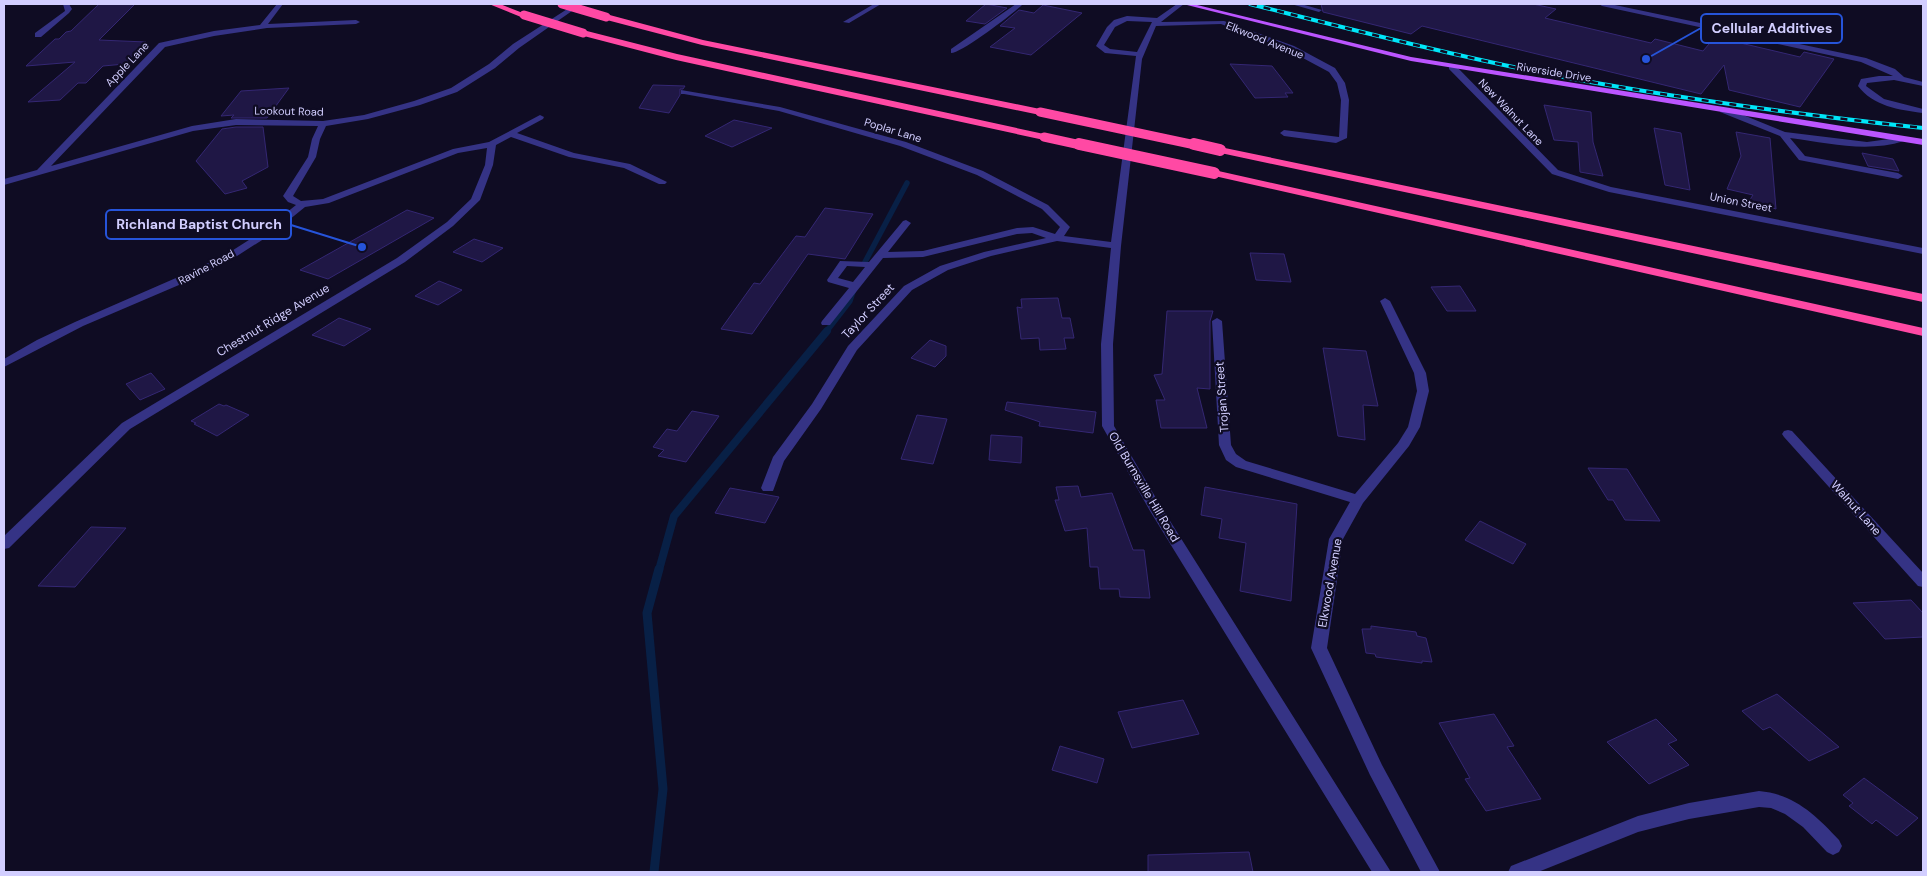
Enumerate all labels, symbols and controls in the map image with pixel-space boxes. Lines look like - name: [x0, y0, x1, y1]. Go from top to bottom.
- callout: Cellular Additives: [1701, 14, 1842, 43]
- street label: Elkwood Avenue: [1224, 18, 1306, 62]
- text: Cellular Additives: [1712, 19, 1832, 37]
- street label: Apple Lane: [102, 39, 152, 89]
- street label: Riverside Drive: [1516, 59, 1592, 85]
- street label: New Walnut Lane: [1476, 76, 1546, 148]
- street label: Lookout Road: [254, 103, 324, 119]
- street label: Poplar Lane: [863, 115, 923, 145]
- street label: Union Street: [1709, 189, 1773, 215]
- callout: Richland Baptist Church: [106, 210, 291, 239]
- text: Richland Baptist Church: [116, 215, 282, 233]
- street label: Ravine Road: [175, 246, 237, 288]
- street label: Chestnut Ridge Avenue: [213, 280, 333, 360]
- street label: Taylor Street: [838, 280, 898, 342]
- street label: Trojan Street: [1212, 361, 1232, 433]
- street label: Old Burnsville Hill Road: [1105, 429, 1183, 545]
- street label: Walnut Lane: [1827, 477, 1885, 539]
- street label: Elkwood Avenue: [1314, 537, 1346, 629]

